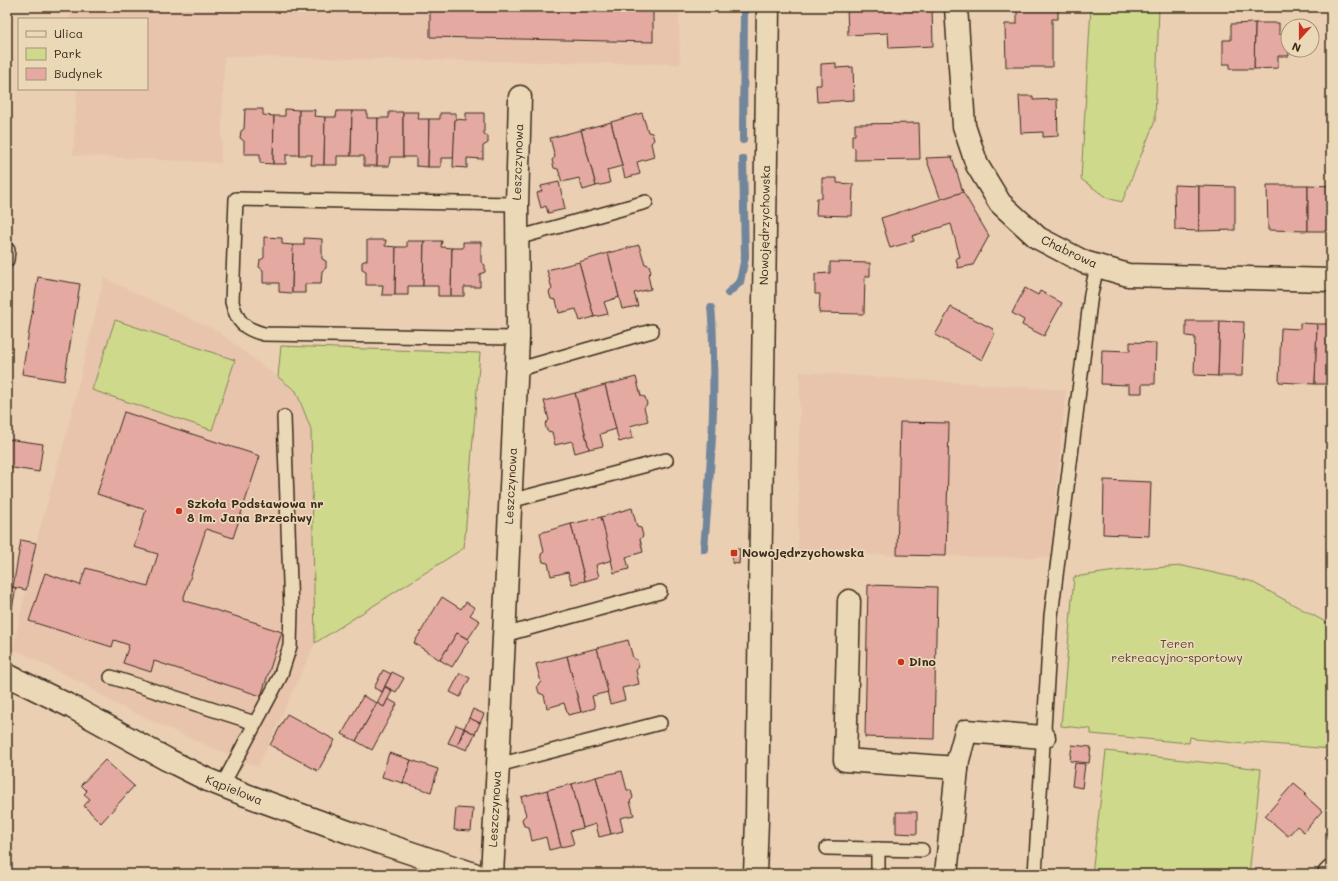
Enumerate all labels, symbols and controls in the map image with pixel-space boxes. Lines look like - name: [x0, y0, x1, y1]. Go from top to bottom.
- legend: [18, 18, 148, 90]
- north arrow: [1280, 18, 1320, 58]
- text: Ulica: [54, 25, 83, 41]
- text: N: [1290, 39, 1303, 56]
- text: Park: [54, 45, 81, 61]
- text: Budynek: [54, 65, 102, 81]
- street label: Leszczynowa: [508, 123, 526, 201]
- street label: Nowojędrzychowska: [755, 165, 773, 285]
- street label: Chabrowa: [1039, 231, 1100, 271]
- street label: Leszczynowa: [500, 447, 520, 525]
- place label: Szkoła Podstawowa nr 8 im. Jana Brzechwy: [187, 495, 323, 525]
- marker: Szkoła Podstawowa nr 8 im. Jana Brzechwy: [174, 506, 184, 516]
- place label: Nowojędrzychowska: [742, 544, 864, 560]
- marker: Nowojędrzychowska: [729, 548, 739, 558]
- park label: Teren rekreacyjno-sportowy: [1111, 635, 1243, 665]
- place label: Dino: [909, 653, 936, 669]
- marker: Dino: [896, 657, 906, 667]
- street label: Kąpielowa: [203, 770, 265, 808]
- street label: Leszczynowa: [484, 770, 504, 848]

